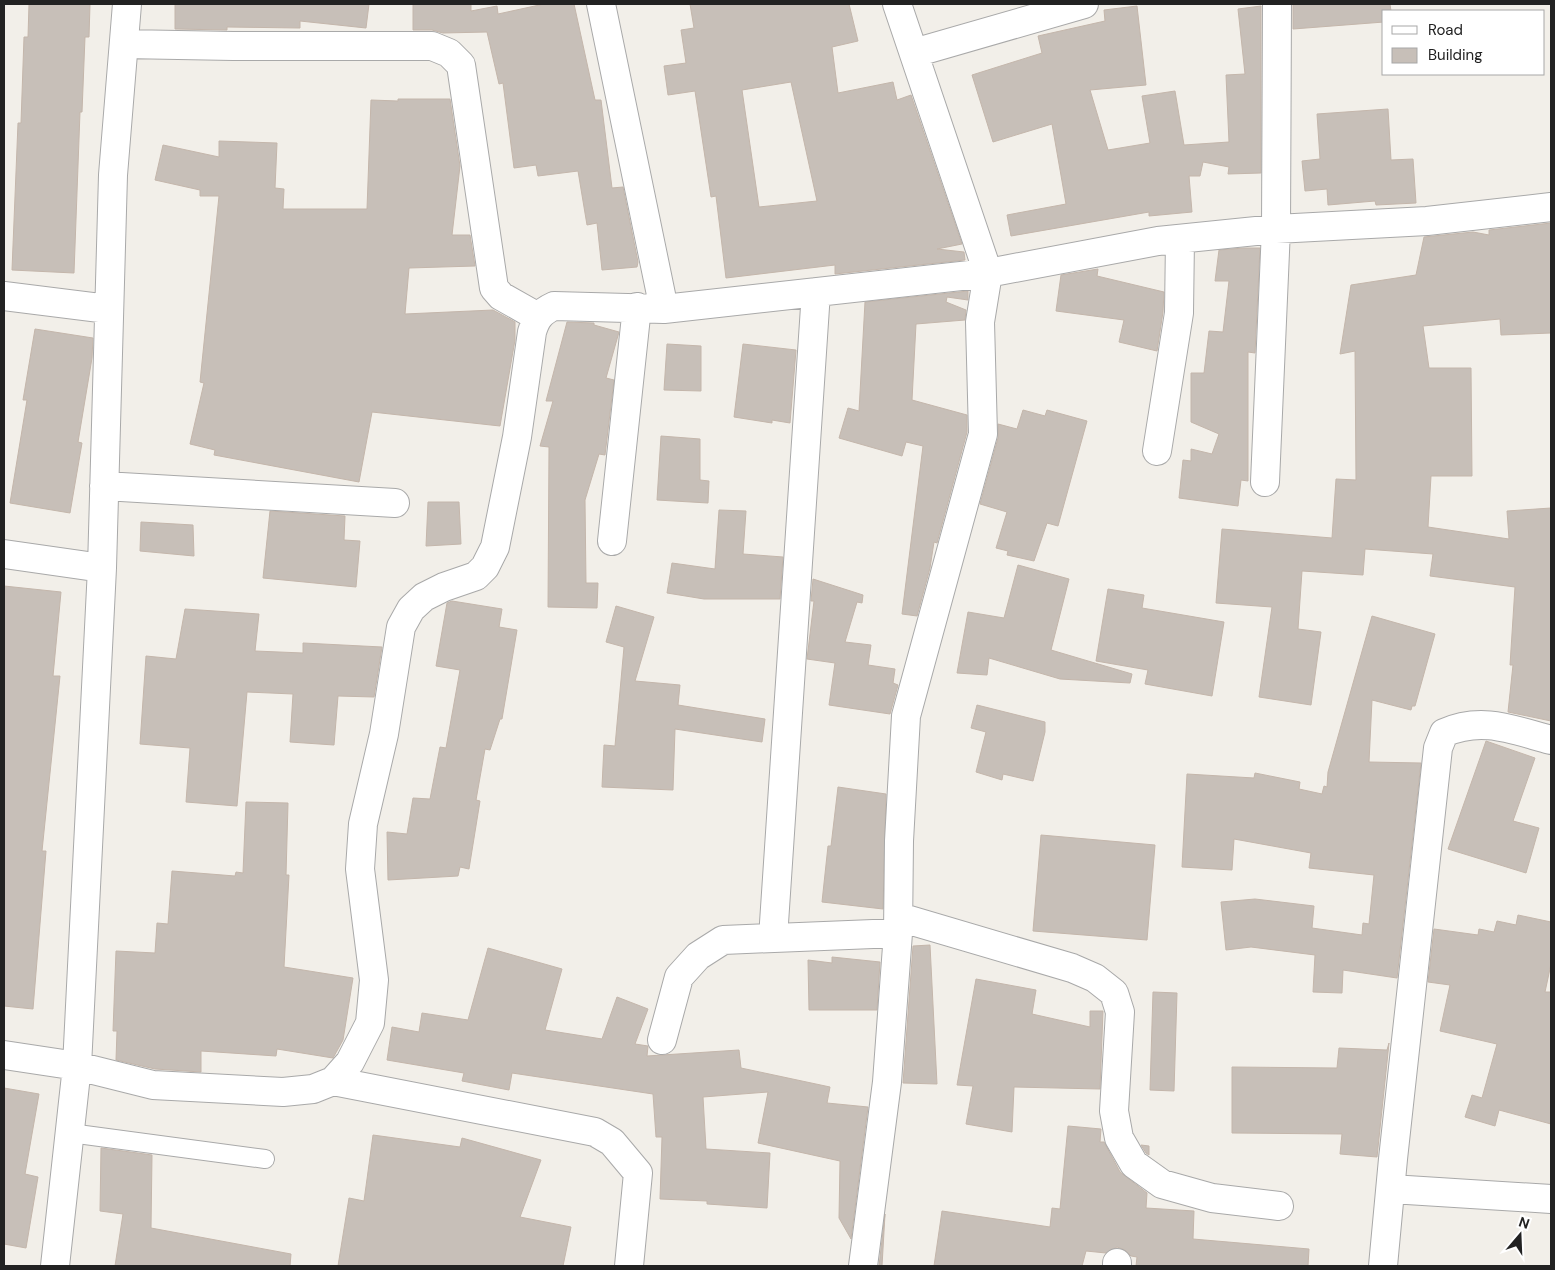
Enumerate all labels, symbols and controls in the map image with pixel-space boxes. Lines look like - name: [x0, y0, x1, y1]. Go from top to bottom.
- legend: [1382, 10, 1545, 75]
- text: Road: [1428, 20, 1463, 40]
- text: Building: [1428, 45, 1483, 65]
- north arrow: [1495, 1210, 1545, 1260]
- text: N: [1516, 1213, 1532, 1233]

